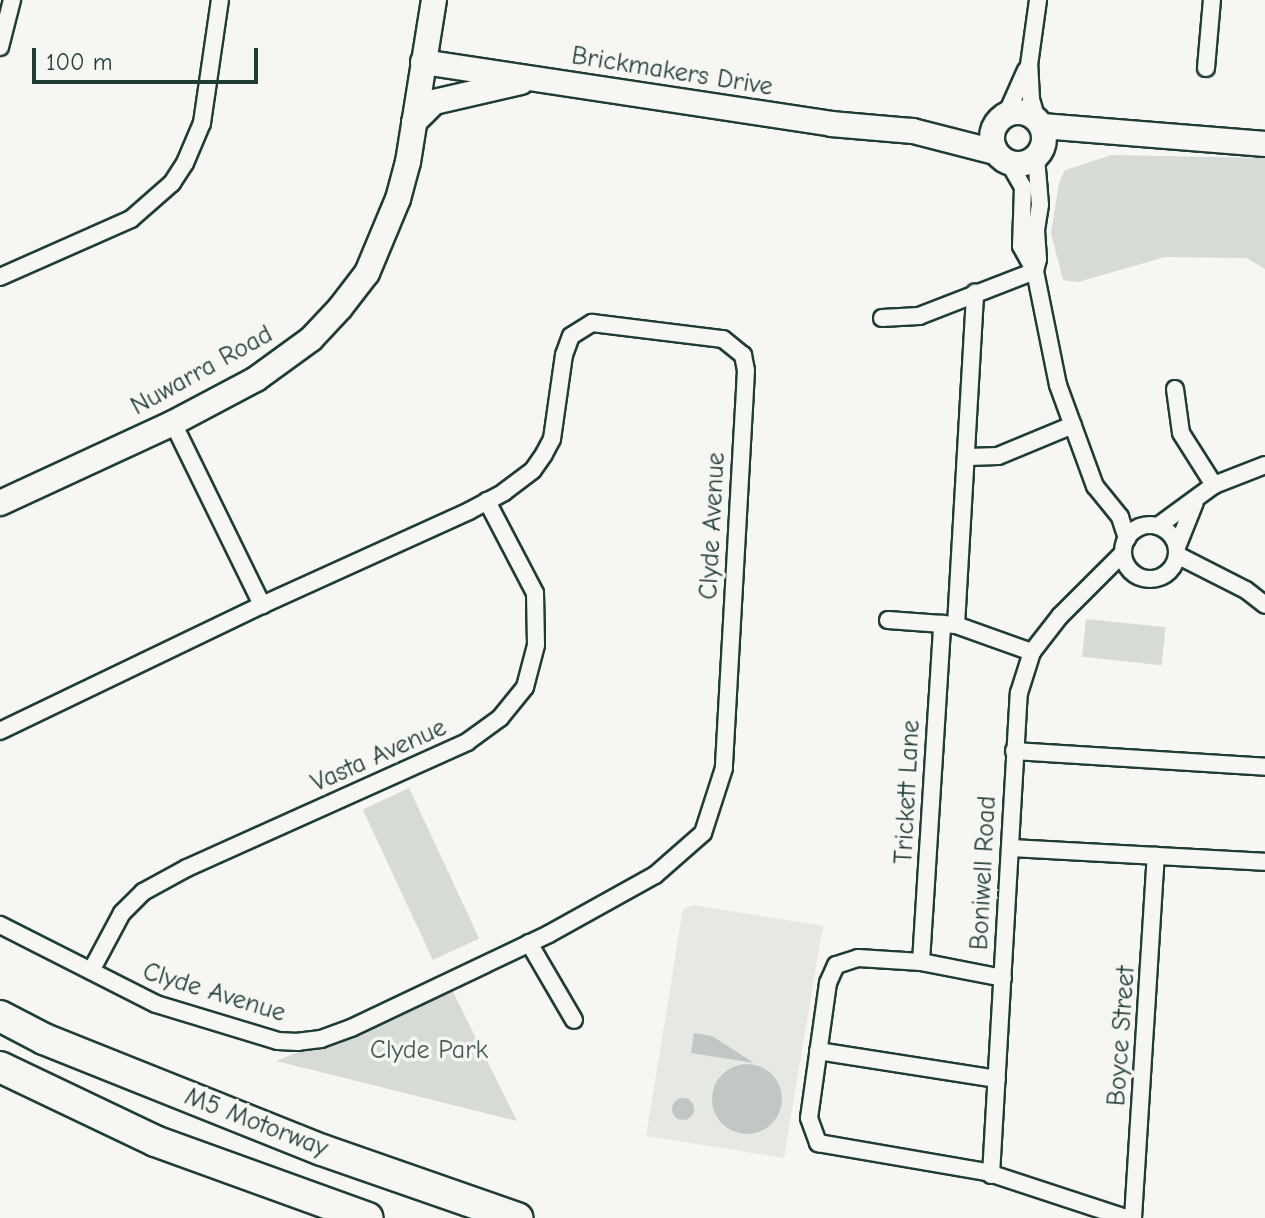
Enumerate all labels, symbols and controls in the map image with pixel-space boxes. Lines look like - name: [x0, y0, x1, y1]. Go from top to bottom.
- scale bar: [36, 32, 262, 82]
- street label: Brickmakers Drive: [569, 41, 775, 103]
- text: 100 m: [46, 48, 113, 76]
- street label: Nuwarra Road: [126, 319, 278, 423]
- street label: Clyde Avenue: [694, 452, 732, 600]
- street label: Vasta Avenue: [307, 712, 451, 800]
- street label: Trickett Lane: [889, 719, 927, 865]
- street label: Boniwell Road: [964, 795, 1004, 951]
- street label: Clyde Avenue: [139, 957, 289, 1029]
- street label: Boyce Street: [1102, 965, 1142, 1107]
- park label: Clyde Park: [370, 1035, 488, 1067]
- street label: M5 Motorway: [180, 1081, 332, 1165]

